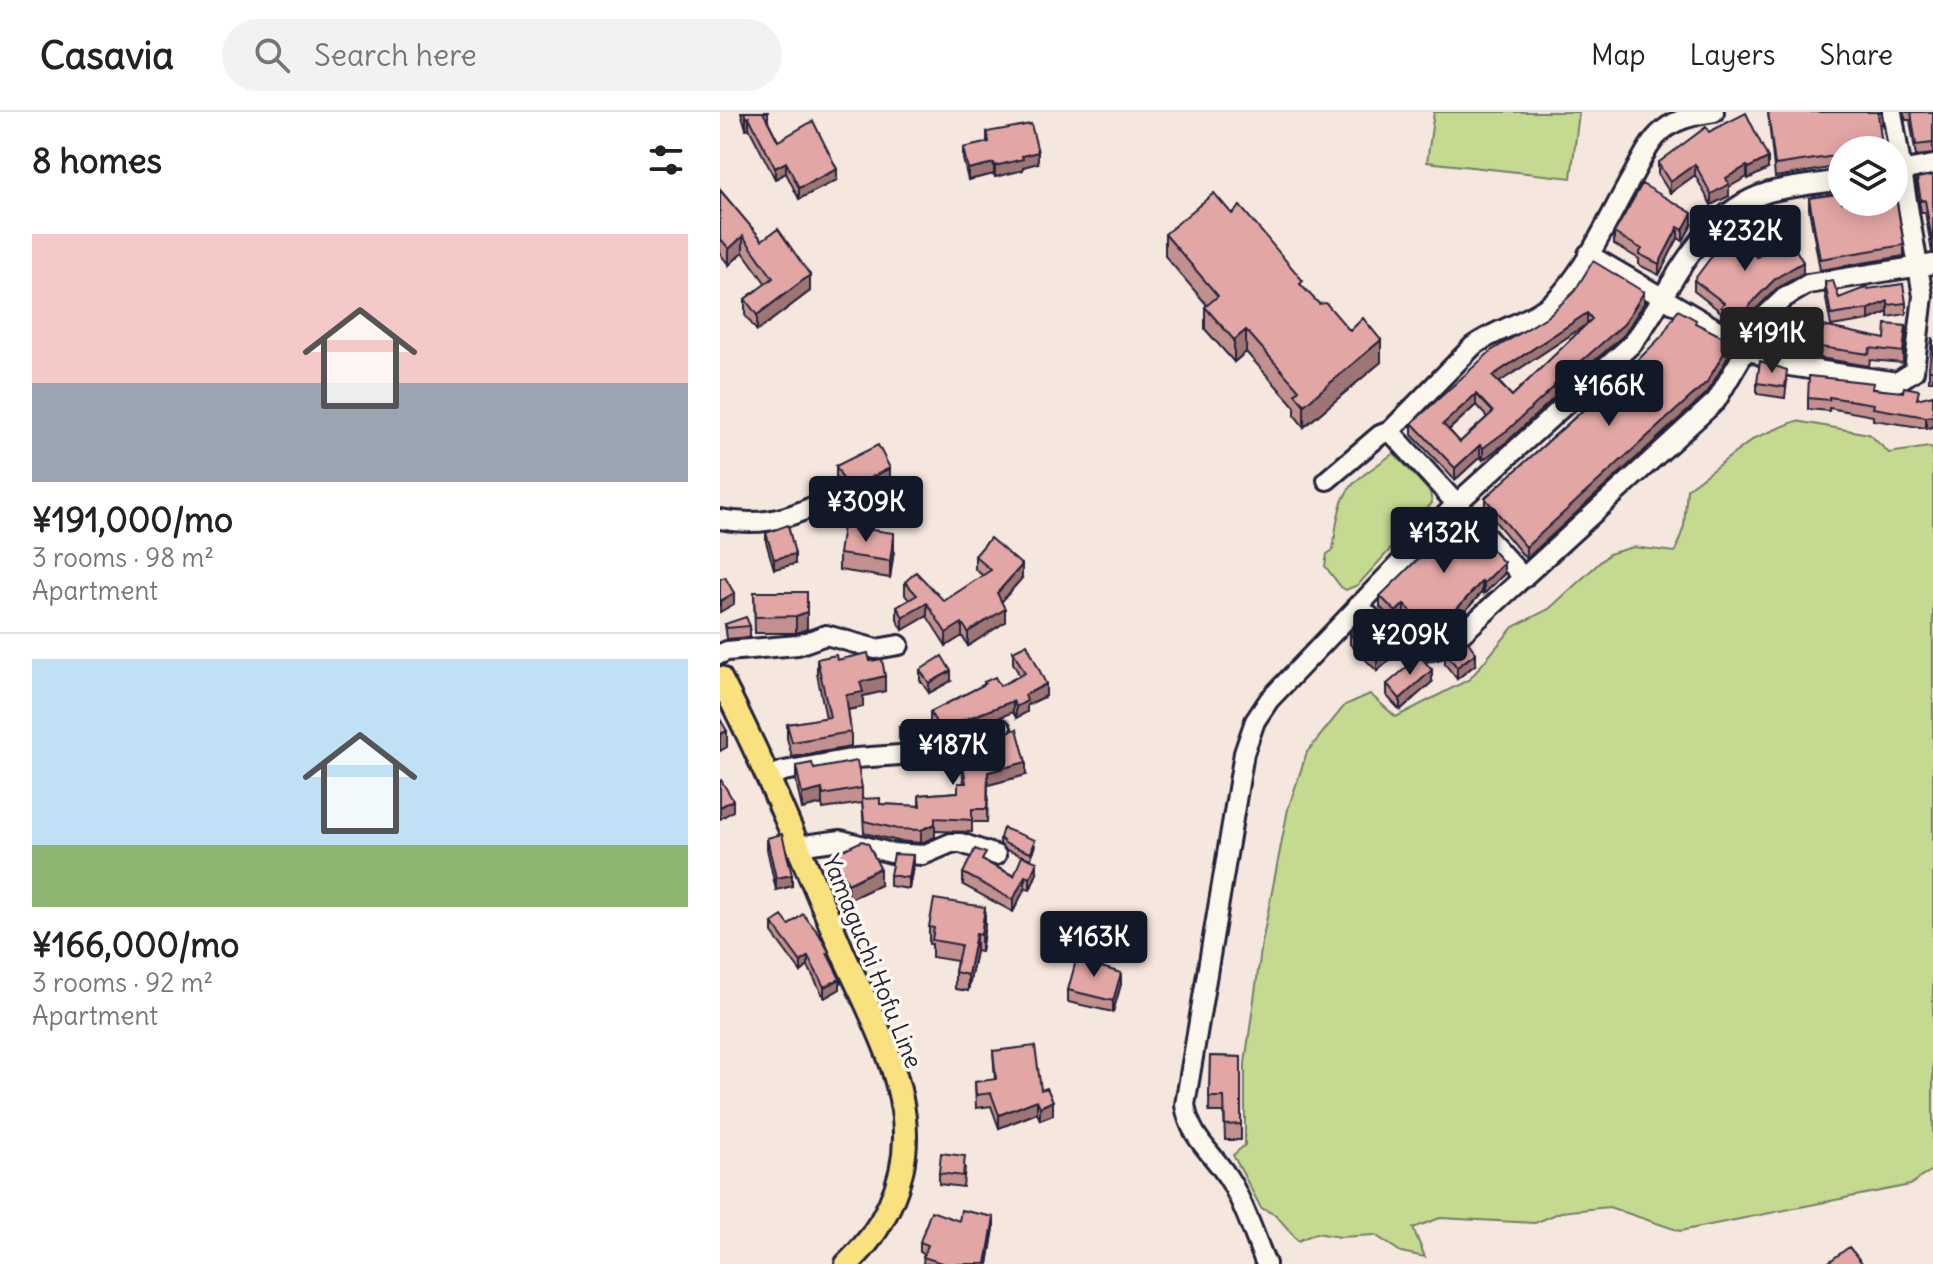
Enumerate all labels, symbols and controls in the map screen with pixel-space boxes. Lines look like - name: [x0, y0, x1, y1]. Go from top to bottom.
- search box: [222, 19, 782, 91]
- text: Casavia: [40, 32, 174, 79]
- icon: search: [250, 33, 294, 77]
- text: Search here: [314, 36, 477, 74]
- text: Map: [1591, 37, 1646, 73]
- text: Layers: [1690, 37, 1776, 73]
- text: Share: [1820, 37, 1893, 73]
- map controls: [1828, 136, 1908, 216]
- button: layers: [1828, 136, 1908, 216]
- icon: filters: [644, 138, 688, 182]
- text: 8 homes: [32, 139, 162, 182]
- pin: ¥232K: [1689, 205, 1801, 273]
- text: ¥232K: [1708, 214, 1782, 247]
- icon: home: [288, 286, 432, 430]
- pin: ¥191K: [1716, 307, 1828, 375]
- text: ¥191K: [1739, 316, 1805, 349]
- pin: ¥166K: [1553, 360, 1665, 428]
- text: ¥166K: [1573, 369, 1645, 402]
- pin: ¥309K: [810, 476, 922, 544]
- text: ¥309K: [827, 485, 905, 518]
- text: ¥191,000/mo: [32, 498, 233, 541]
- pin: ¥132K: [1388, 507, 1500, 575]
- text: ¥132K: [1409, 516, 1479, 549]
- text: 3 rooms · 98 m²: [32, 541, 214, 574]
- text: Apartment: [32, 574, 158, 607]
- pin: ¥209K: [1354, 609, 1466, 677]
- text: ¥209K: [1371, 618, 1449, 651]
- icon: home: [288, 711, 432, 855]
- pin: ¥187K: [897, 719, 1009, 787]
- text: ¥187K: [918, 728, 988, 761]
- street label: Yamaguchi Hofu Line: [816, 850, 930, 1072]
- pin: ¥163K: [1038, 911, 1150, 979]
- text: ¥163K: [1058, 920, 1130, 953]
- text: ¥166,000/mo: [32, 923, 239, 966]
- text: 3 rooms · 92 m²: [32, 966, 213, 999]
- text: Apartment: [32, 999, 158, 1032]

